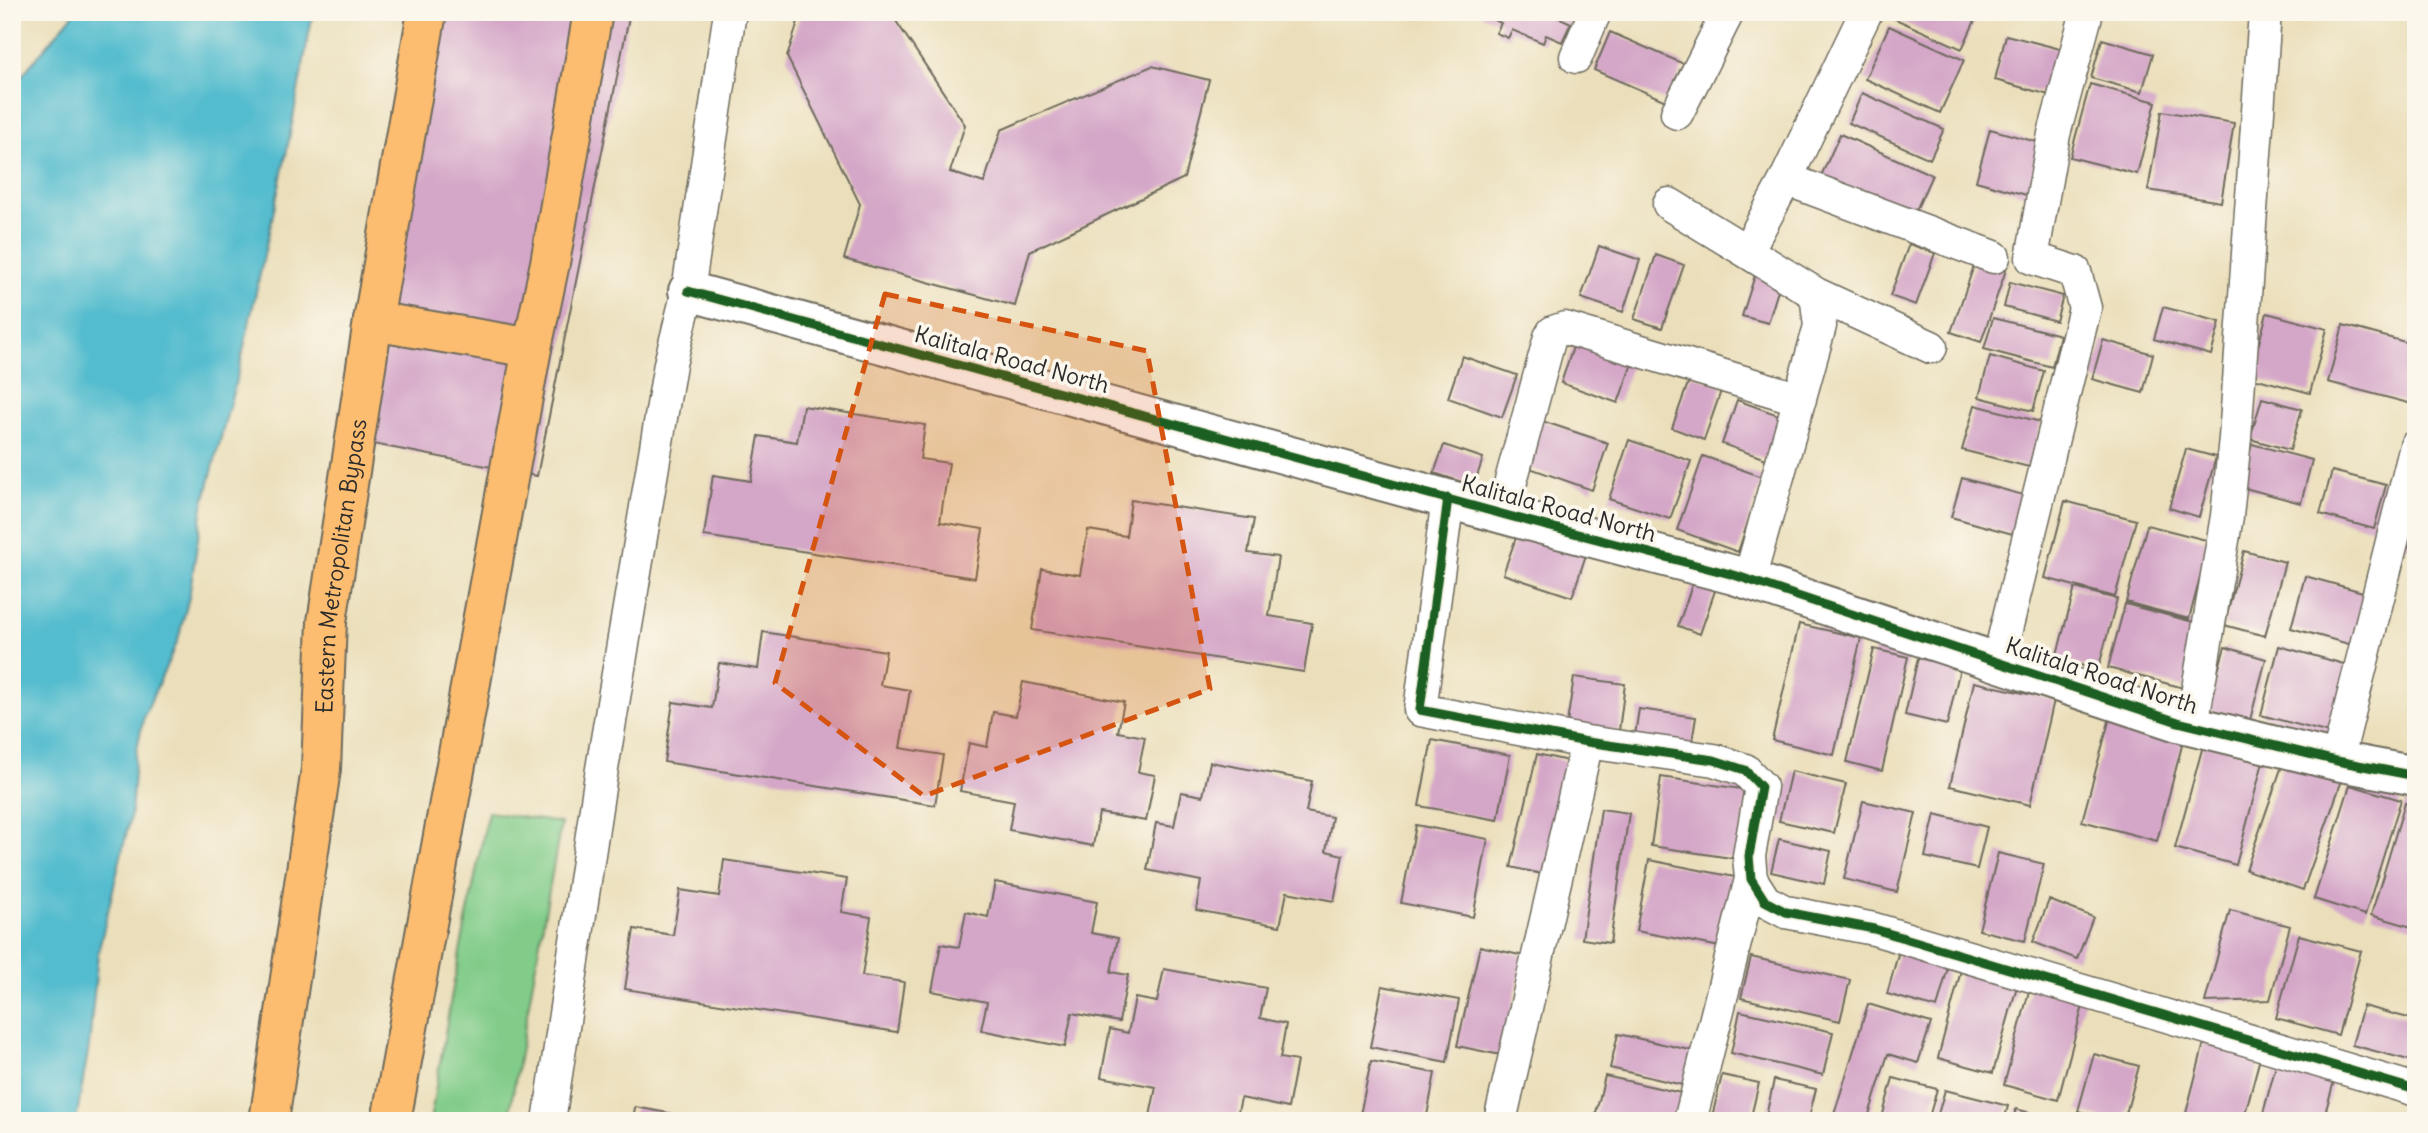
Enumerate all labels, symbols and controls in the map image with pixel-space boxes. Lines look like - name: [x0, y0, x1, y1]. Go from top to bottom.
- street label: Kalitala Road North: [911, 319, 1113, 399]
- street label: Eastern Metropolitan Bypass: [309, 417, 372, 714]
- street label: Kalitala Road North: [1458, 468, 1660, 548]
- street label: Kalitala Road North: [2002, 630, 2202, 720]

